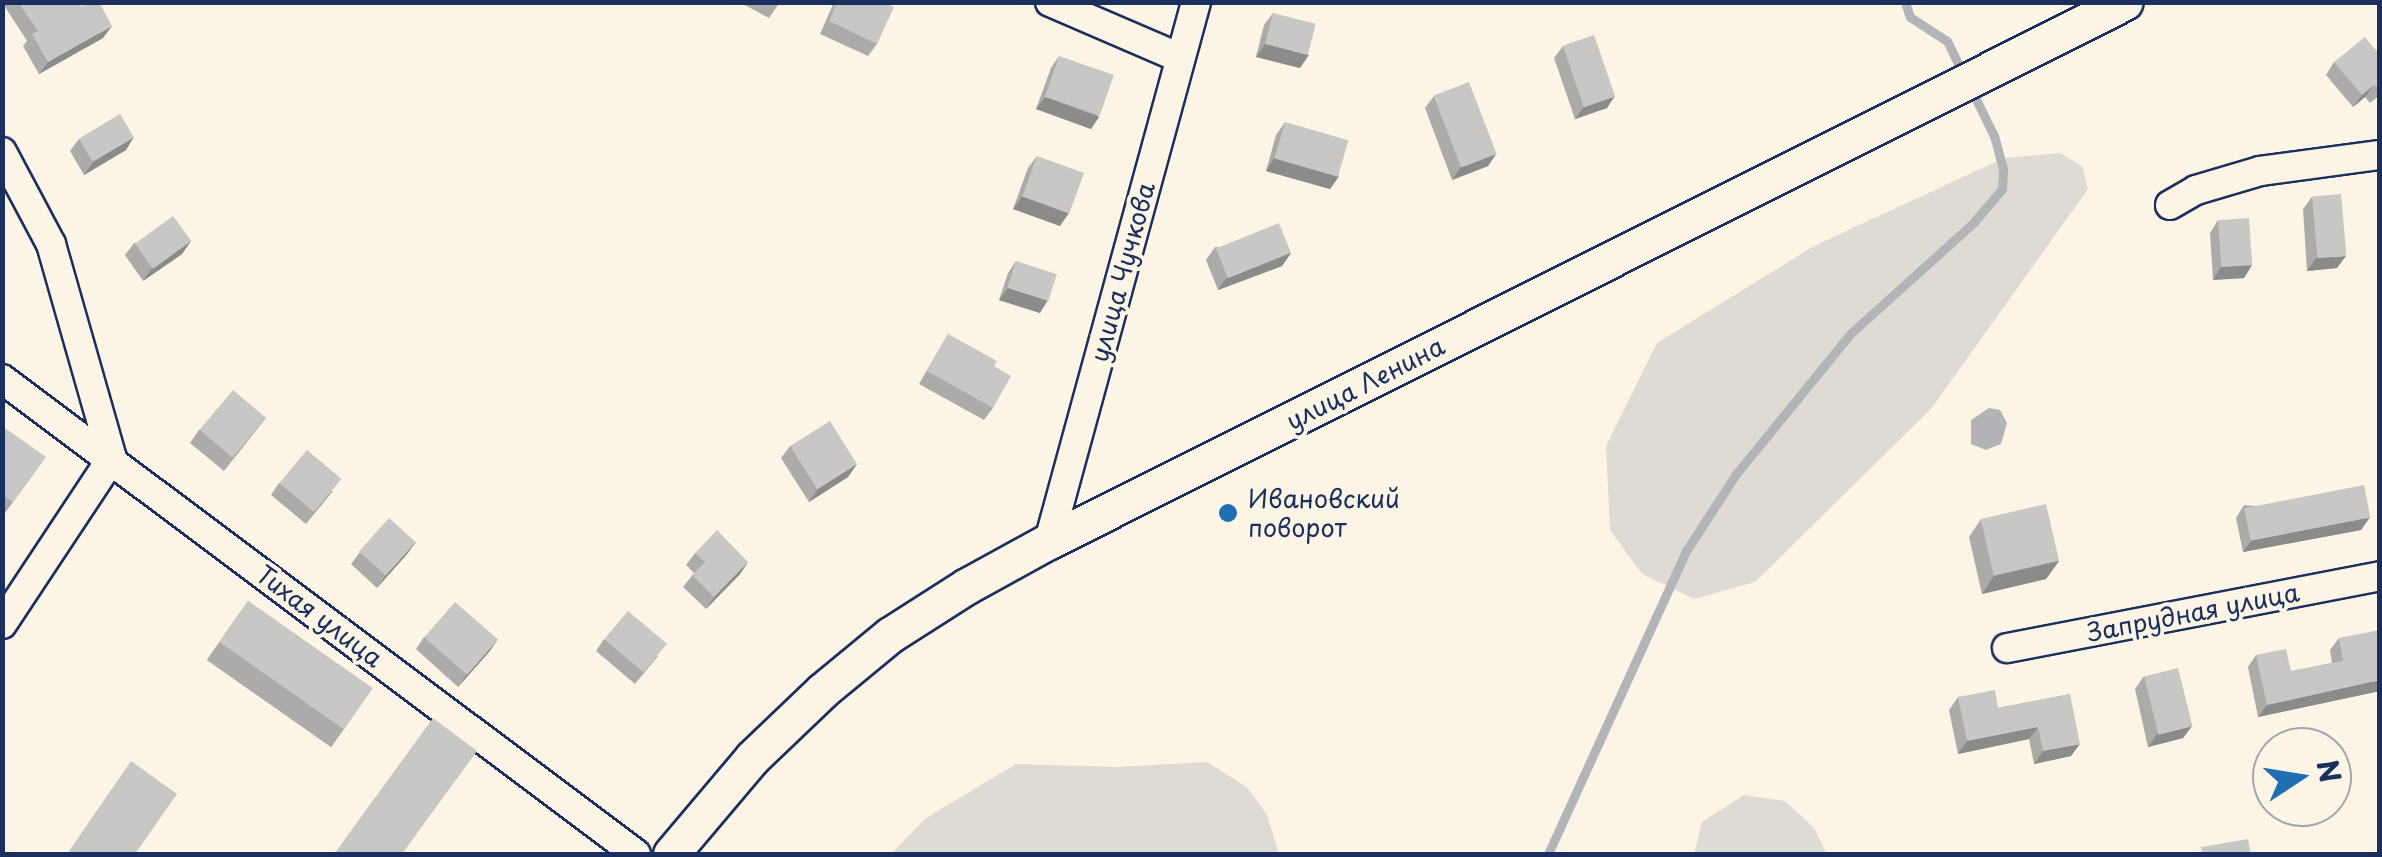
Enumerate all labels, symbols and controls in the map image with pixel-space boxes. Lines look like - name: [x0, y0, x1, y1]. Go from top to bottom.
- street label: улица Чучкова: [1083, 178, 1161, 366]
- street label: улица Ленина: [1280, 330, 1450, 436]
- place label: Ивановский поворот: [1248, 484, 1400, 543]
- marker: Ивановский поворот: [1217, 502, 1239, 524]
- street label: Тихая улица: [250, 558, 390, 674]
- street label: Запрудная улица: [2083, 577, 2303, 647]
- north arrow: [2252, 727, 2352, 827]
- text: N: [2307, 756, 2353, 786]

